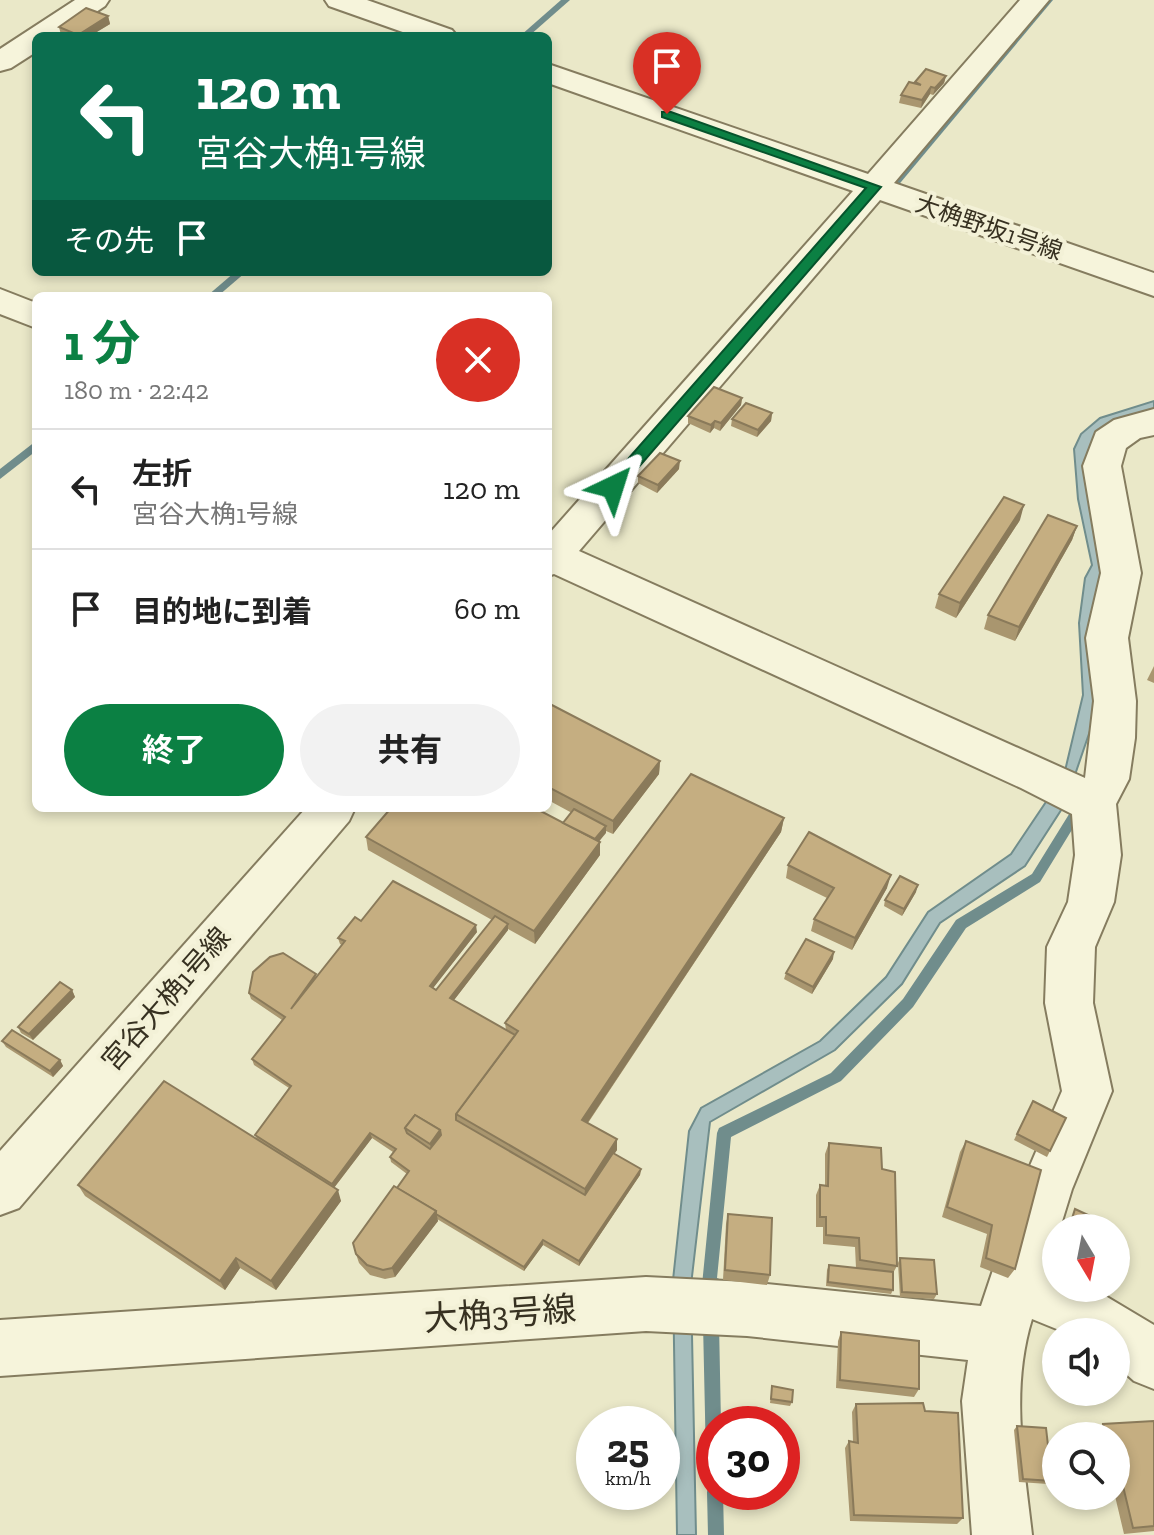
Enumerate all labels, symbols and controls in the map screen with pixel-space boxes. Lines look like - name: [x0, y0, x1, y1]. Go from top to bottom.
- pin: [633, 32, 701, 114]
- icon: arrive: [645, 44, 689, 88]
- text: 120 m: [196, 56, 340, 123]
- icon: left: [64, 64, 168, 168]
- text: 宮谷大桷1号線: [196, 132, 426, 175]
- street label: 大桷野坂1号線: [912, 188, 1066, 266]
- icon: arrive: [170, 216, 214, 260]
- text: その先: [64, 223, 154, 259]
- text: 1 分: [64, 315, 140, 372]
- button: close: [436, 318, 520, 402]
- text: 180 m · 22:42: [64, 374, 209, 406]
- position arrow: [571, 445, 655, 529]
- text: 左折: [132, 456, 192, 492]
- icon: left: [64, 467, 108, 511]
- text: 120 m: [443, 471, 520, 507]
- text: 宮谷大桷1号線: [132, 498, 298, 530]
- icon: arrive: [64, 587, 108, 631]
- text: 60 m: [454, 591, 520, 627]
- text: 目的地に到着: [132, 594, 312, 630]
- button: 終了: [64, 704, 284, 796]
- button: 共有: [300, 704, 520, 796]
- street label: 宮谷大桷1号線: [95, 921, 237, 1077]
- north arrow: [1042, 1214, 1130, 1302]
- map controls: [1042, 1214, 1130, 1510]
- street label: 大桷3号線: [422, 1288, 578, 1340]
- button: sound: [1042, 1318, 1130, 1406]
- speed limit sign: 30: [696, 1406, 800, 1510]
- button: search: [1042, 1422, 1130, 1510]
- text: 25: [607, 1424, 649, 1472]
- text: km/h: [605, 1466, 651, 1490]

